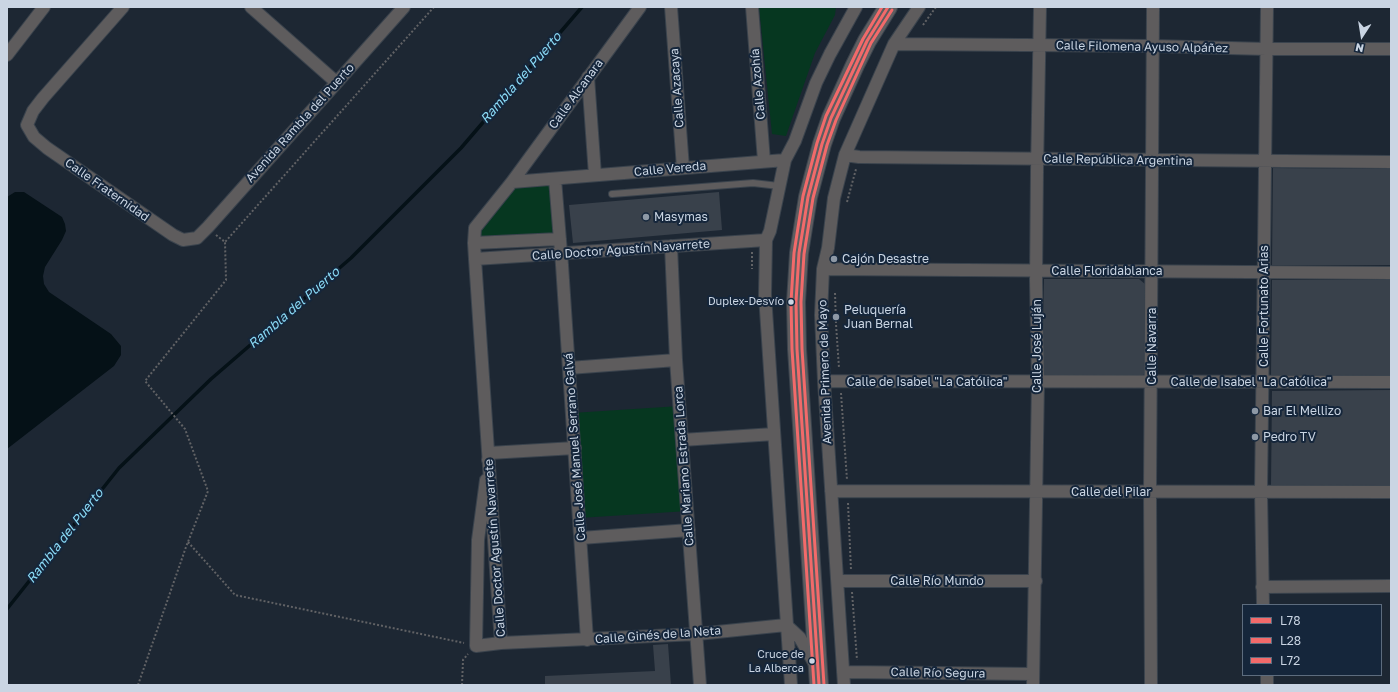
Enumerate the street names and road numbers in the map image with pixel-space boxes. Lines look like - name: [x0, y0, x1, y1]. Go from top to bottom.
- street label: Calle Filomena Ayuso Alpáñez: [1056, 38, 1228, 56]
- street label: Calle Azacaya: [667, 48, 687, 128]
- street label: Calle Azohía: [748, 48, 768, 120]
- street label: Calle Alcanara: [546, 56, 606, 132]
- street label: Avenida Rambla del Puerto: [243, 61, 357, 185]
- street label: Calle República Argentina: [1043, 151, 1193, 169]
- street label: Calle Fraternidad: [62, 156, 152, 224]
- street label: Calle Vereda: [633, 159, 707, 179]
- street label: Calle Doctor Agustín Navarrete: [532, 237, 710, 263]
- street label: Calle Fortunato Arias: [1257, 245, 1271, 367]
- street label: Calle Floridablanca: [1051, 264, 1163, 278]
- street label: Calle José Luján: [1030, 299, 1044, 393]
- street label: Avenida Primero de Mayo: [815, 300, 835, 444]
- street label: Calle Navarra: [1145, 307, 1159, 385]
- street label: Calle José Manuel Serrano Galvá: [561, 353, 589, 541]
- street label: Calle de Isabel "La Católica": [846, 375, 1008, 389]
- street label: Calle de Isabel "La Católica": [1170, 375, 1332, 389]
- street label: Calle Mariano Estrada Lorca: [671, 385, 697, 547]
- street label: Calle Doctor Agustín Navarrete: [482, 459, 508, 637]
- street label: Calle del Pilar: [1071, 485, 1151, 499]
- street label: Calle Río Mundo: [890, 574, 984, 588]
- street label: Calle Ginés de la Neta: [594, 623, 722, 647]
- street label: Calle Río Segura: [891, 665, 985, 681]

